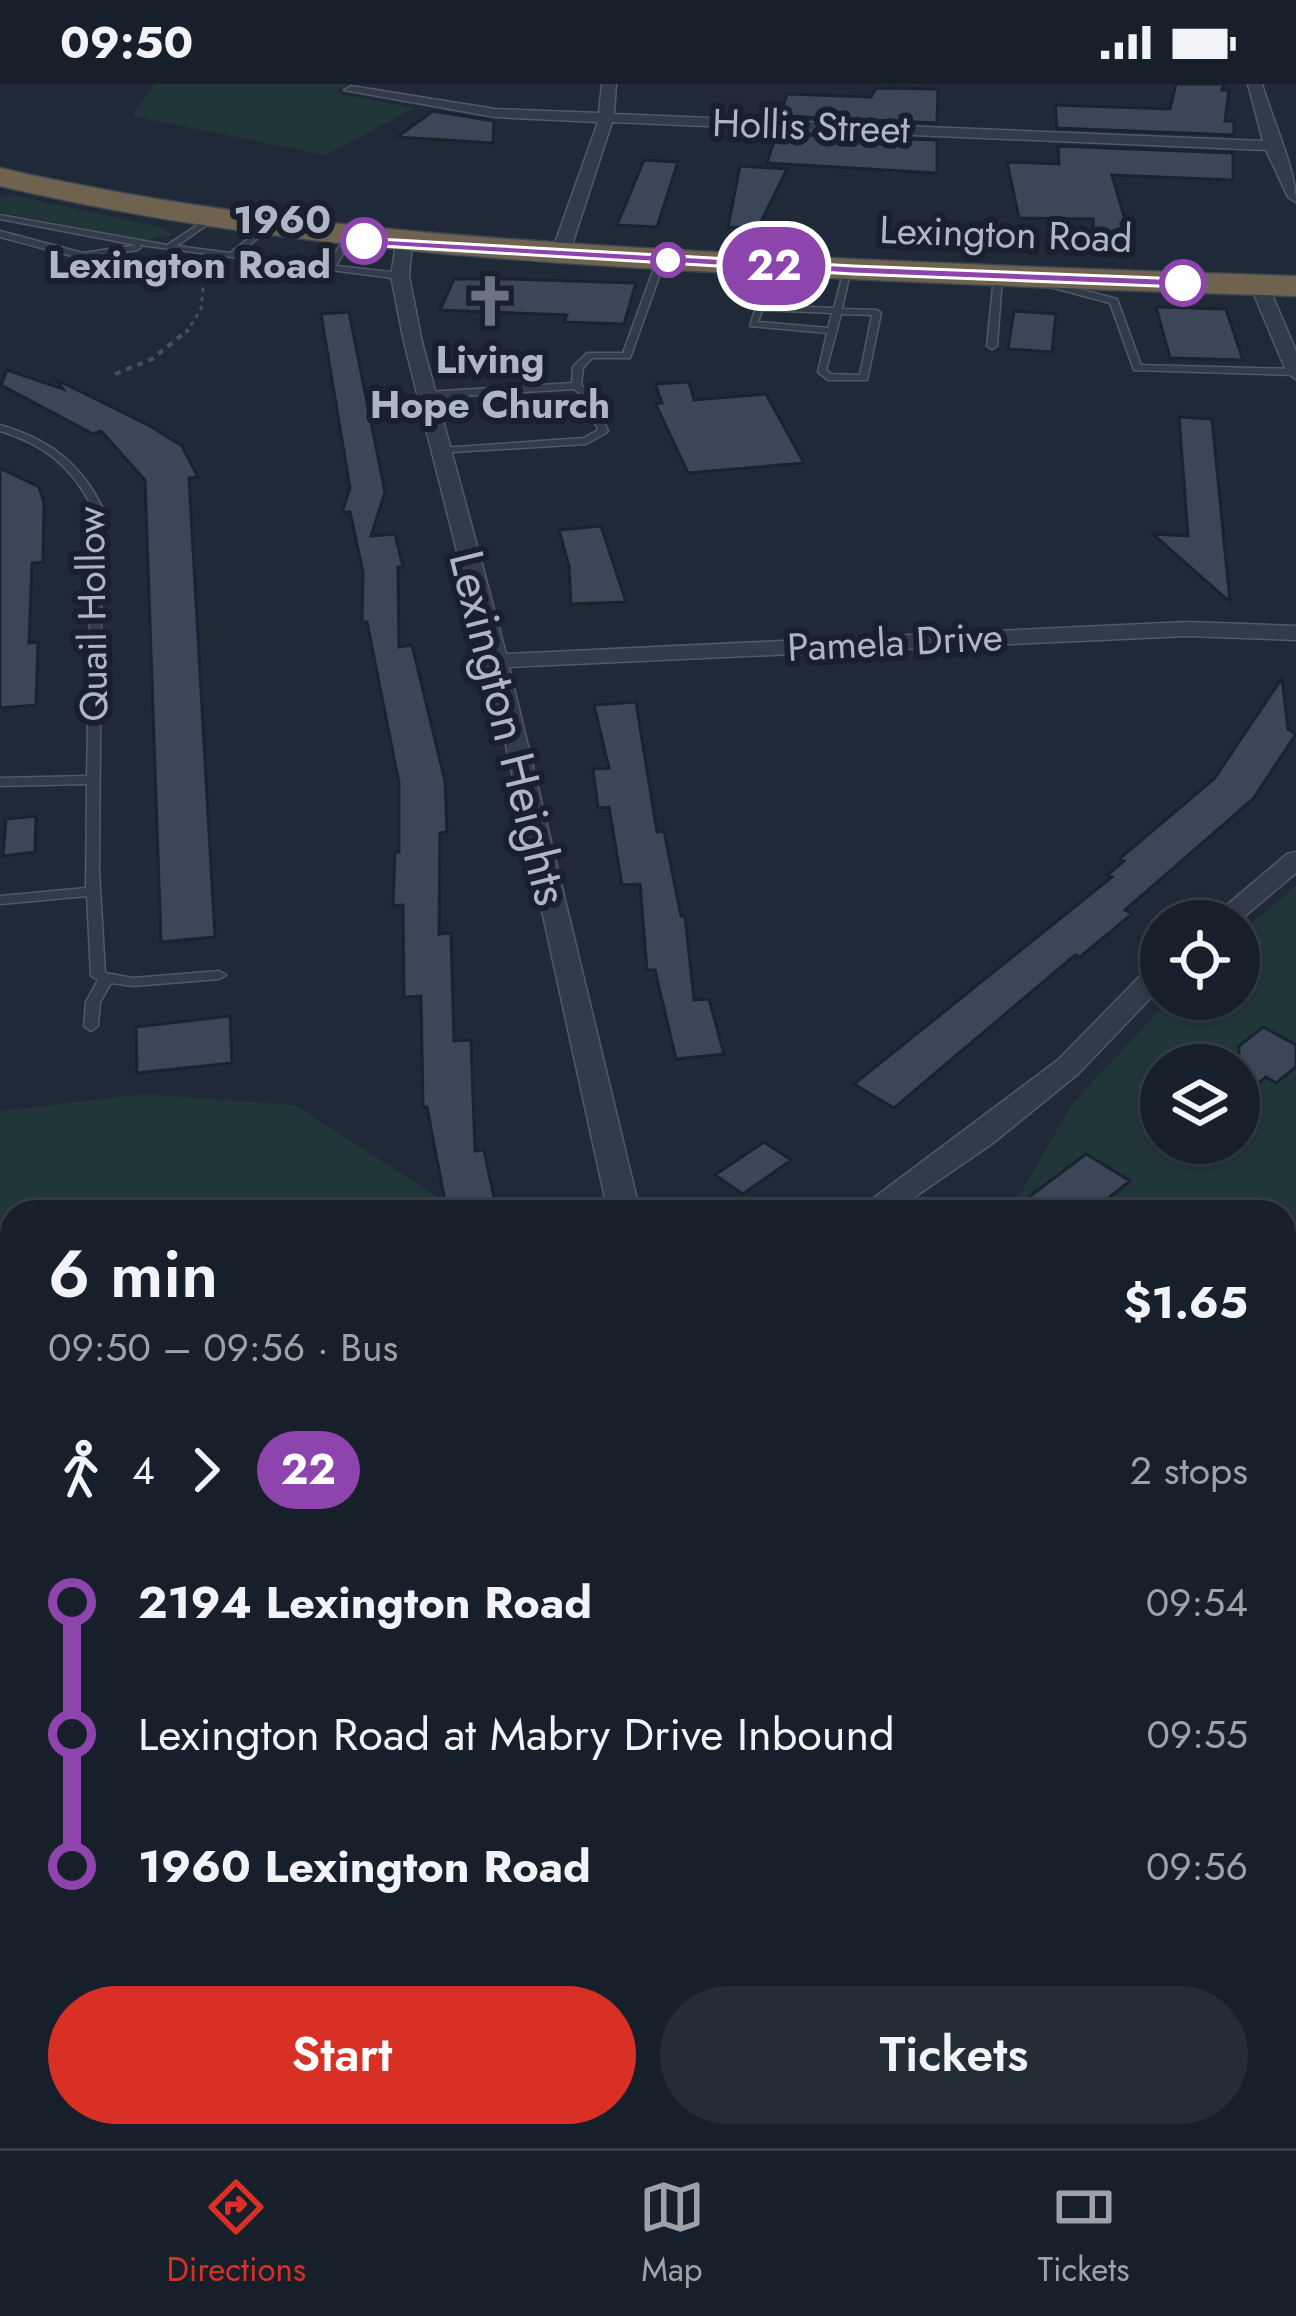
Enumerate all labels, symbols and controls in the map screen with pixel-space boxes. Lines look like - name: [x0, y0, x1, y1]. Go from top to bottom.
- text: 09:50: [60, 10, 193, 75]
- street label: Hollis Street: [711, 94, 911, 158]
- place label: 1960 Lexington Road: [48, 191, 331, 293]
- street label: Lexington Road: [878, 201, 1134, 267]
- marker: 1960 Lexington Road: [342, 219, 386, 263]
- line badge: 22: [720, 227, 828, 305]
- text: 22: [746, 235, 802, 296]
- unlabelled marker: [652, 244, 684, 276]
- unlabelled marker: [1161, 261, 1205, 305]
- church icon: Living Hope Church: [461, 272, 519, 330]
- place label: Living Hope Church: [370, 331, 610, 433]
- street label: Quail Hollow: [62, 505, 122, 722]
- street label: Lexington Heights: [432, 544, 586, 912]
- street label: Pamela Drive: [786, 608, 1004, 676]
- map controls: [1140, 900, 1260, 1164]
- button: locate: [1140, 900, 1260, 1020]
- button: layers: [1140, 1044, 1260, 1164]
- text: 6 min: [48, 1226, 218, 1322]
- text: $1.65: [1123, 1270, 1248, 1335]
- text: 09:50 – 09:56 · Bus: [48, 1319, 398, 1376]
- icon: walk: [48, 1437, 114, 1503]
- icon: forward: [173, 1437, 239, 1503]
- text: 22: [281, 1439, 336, 1500]
- text: 4: [132, 1442, 155, 1499]
- text: 2 stops: [1130, 1442, 1248, 1499]
- text: 2194 Lexington Road: [138, 1570, 592, 1635]
- text: 09:54: [1146, 1574, 1248, 1631]
- text: Lexington Road at Mabry Drive Inbound: [138, 1702, 895, 1767]
- text: 09:55: [1146, 1706, 1248, 1763]
- text: 1960 Lexington Road: [138, 1834, 591, 1899]
- text: 09:56: [1146, 1838, 1248, 1895]
- button: Start: [48, 1986, 636, 2124]
- button: Tickets: [660, 1986, 1248, 2124]
- tab: Directions: [166, 2174, 306, 2293]
- tab: Map: [639, 2174, 705, 2293]
- tab: Tickets: [1038, 2174, 1130, 2293]

